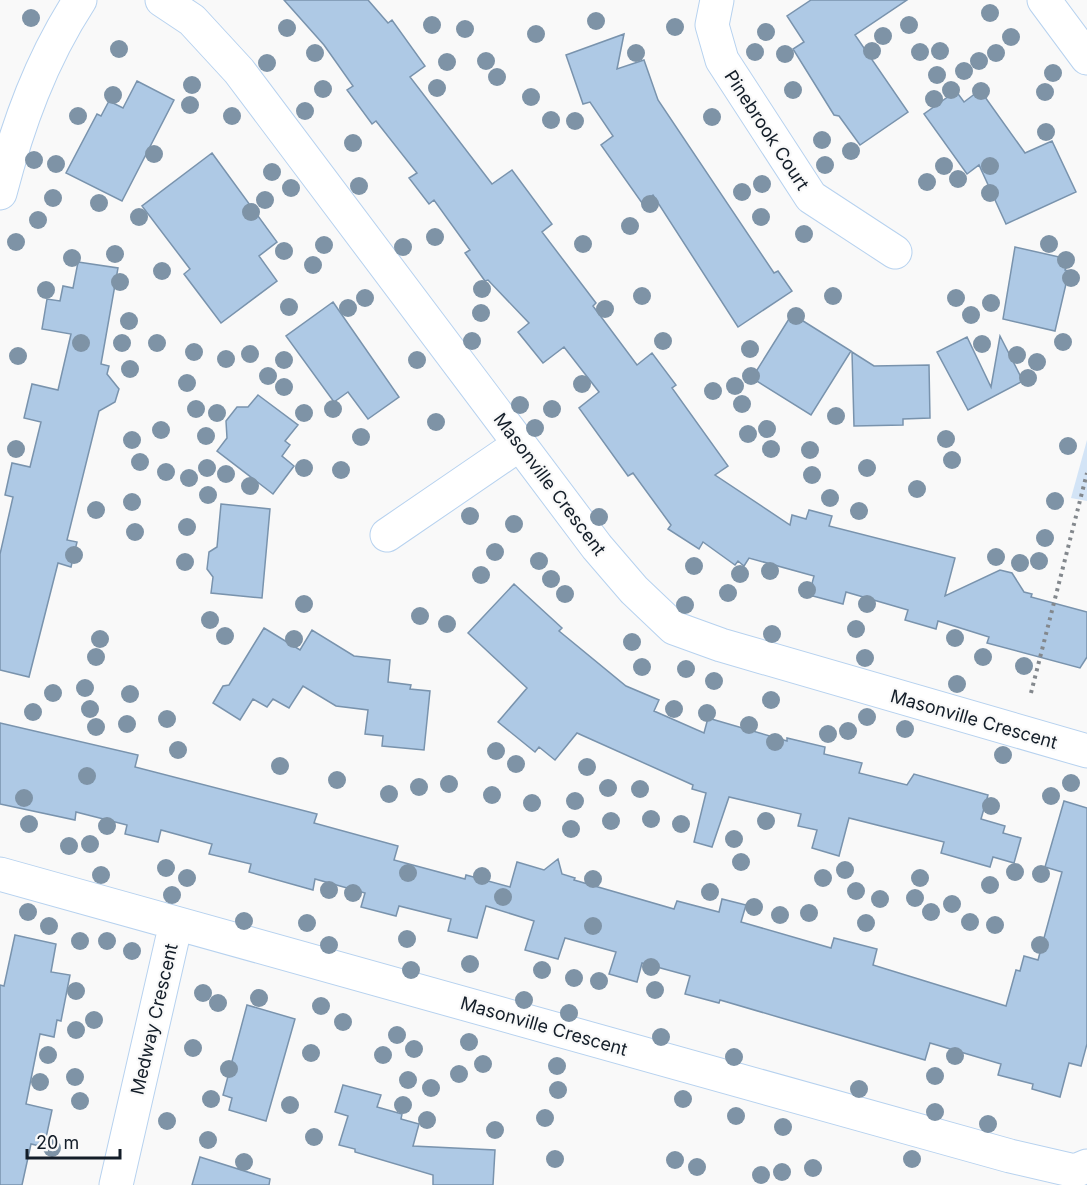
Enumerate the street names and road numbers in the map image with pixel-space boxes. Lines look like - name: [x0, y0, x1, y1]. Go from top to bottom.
- street label: Pinebrook Court: [720, 66, 814, 194]
- street label: Masonville Crescent: [490, 409, 610, 559]
- street label: Masonville Crescent: [888, 685, 1060, 753]
- street label: Medway Crescent: [126, 941, 182, 1097]
- street label: Masonville Crescent: [458, 992, 630, 1060]

